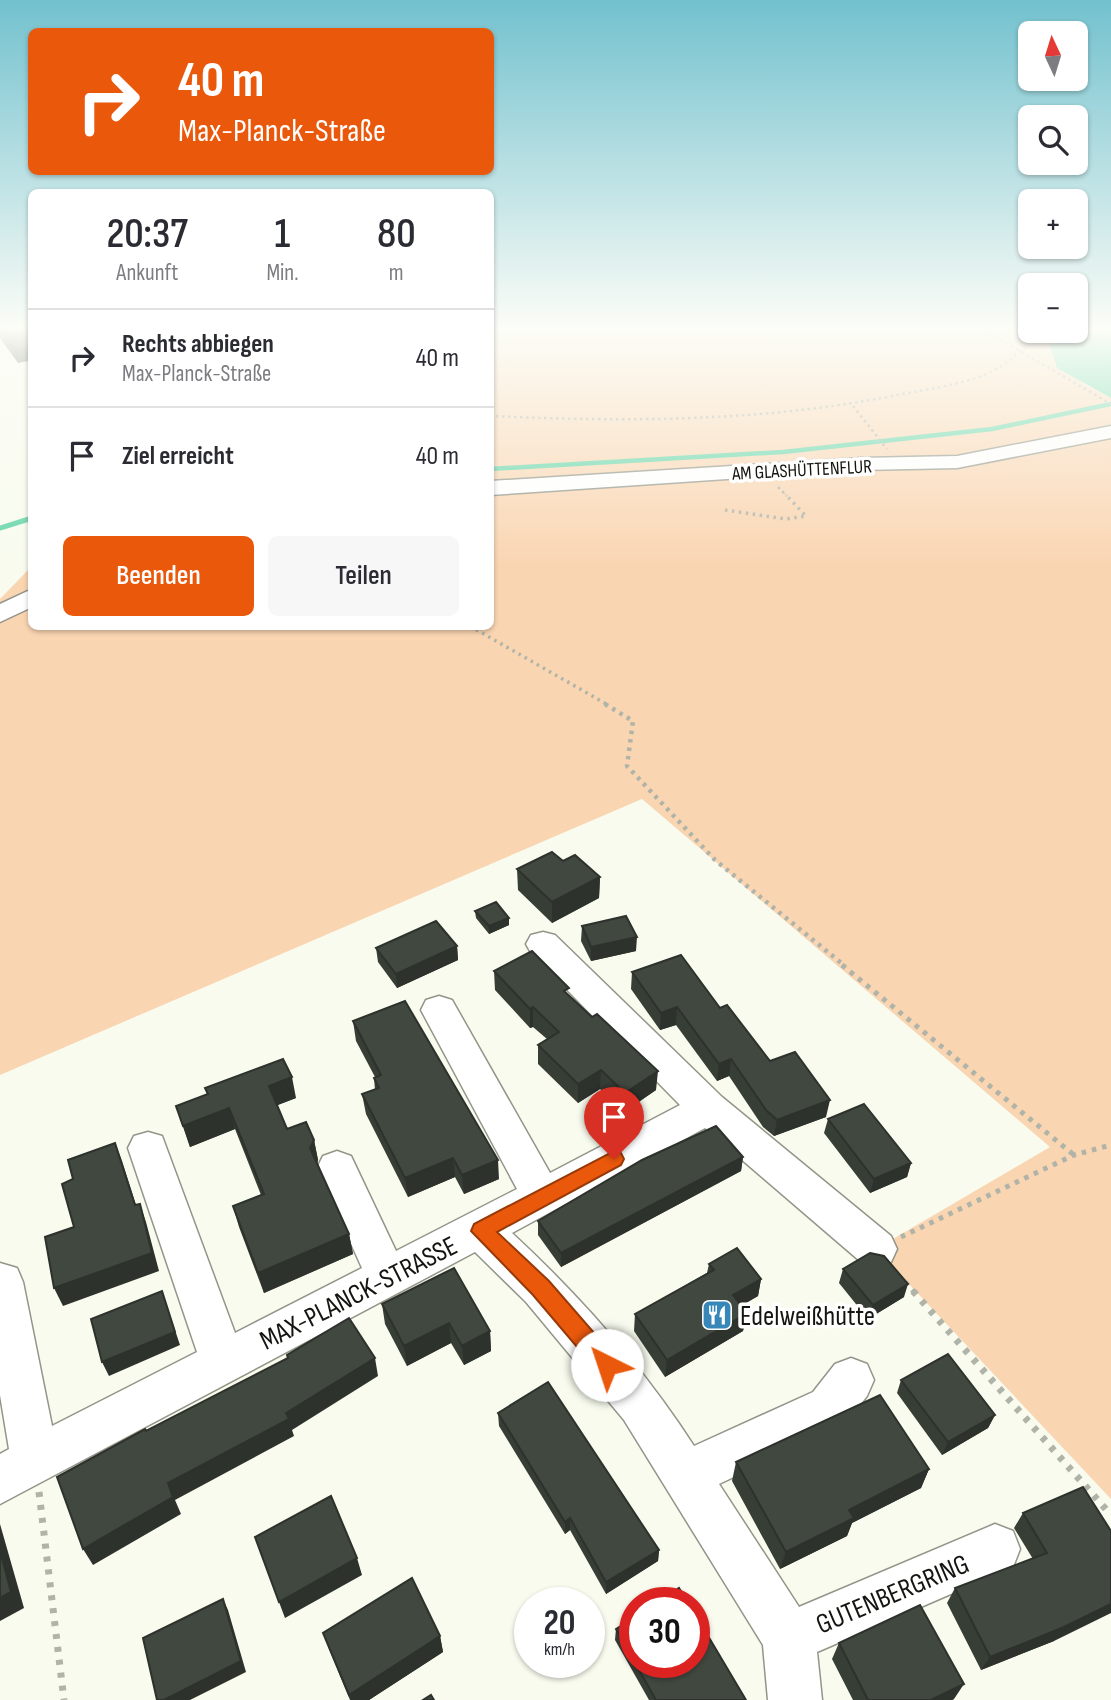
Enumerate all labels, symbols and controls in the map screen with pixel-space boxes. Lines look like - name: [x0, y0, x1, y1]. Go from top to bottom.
- north arrow: [1018, 21, 1088, 91]
- map controls: [1018, 21, 1088, 343]
- text: 40 m: [178, 52, 264, 111]
- icon: right: [63, 56, 154, 147]
- button: search: [1018, 105, 1088, 175]
- text: Max-Planck-Straße: [178, 112, 386, 151]
- button: +: [1018, 189, 1088, 259]
- text: 20:37: [106, 209, 188, 260]
- text: 1: [275, 209, 290, 260]
- text: 80: [377, 209, 416, 260]
- text: Ankunft: [116, 259, 178, 287]
- text: Min.: [266, 259, 299, 287]
- text: m: [389, 259, 404, 287]
- button: −: [1018, 273, 1088, 343]
- text: Rechts abbiegen: [122, 329, 274, 360]
- icon: right: [63, 339, 101, 377]
- text: 40 m: [416, 343, 459, 374]
- text: Max-Planck-Straße: [122, 360, 271, 388]
- icon: arrive: [63, 437, 101, 475]
- text: Ziel erreicht: [122, 441, 234, 472]
- text: 40 m: [416, 441, 459, 472]
- street label: AM GLASHÜTTENFLUR: [731, 455, 873, 486]
- button: Beenden: [63, 536, 254, 616]
- button: Teilen: [268, 536, 459, 616]
- pin: [584, 1087, 644, 1159]
- icon: arrive: [595, 1098, 633, 1136]
- street label: MAX-PLANCK-STRASSE: [254, 1229, 463, 1357]
- restaurant icon: Edelweißhütte: [700, 1298, 734, 1332]
- place label: Edelweißhütte: [740, 1300, 875, 1333]
- position arrow: [570, 1328, 644, 1402]
- street label: GUTENBERGRING: [811, 1547, 974, 1641]
- speed limit sign: 30: [619, 1587, 710, 1678]
- text: 20: [544, 1602, 576, 1645]
- text: km/h: [544, 1639, 575, 1660]

